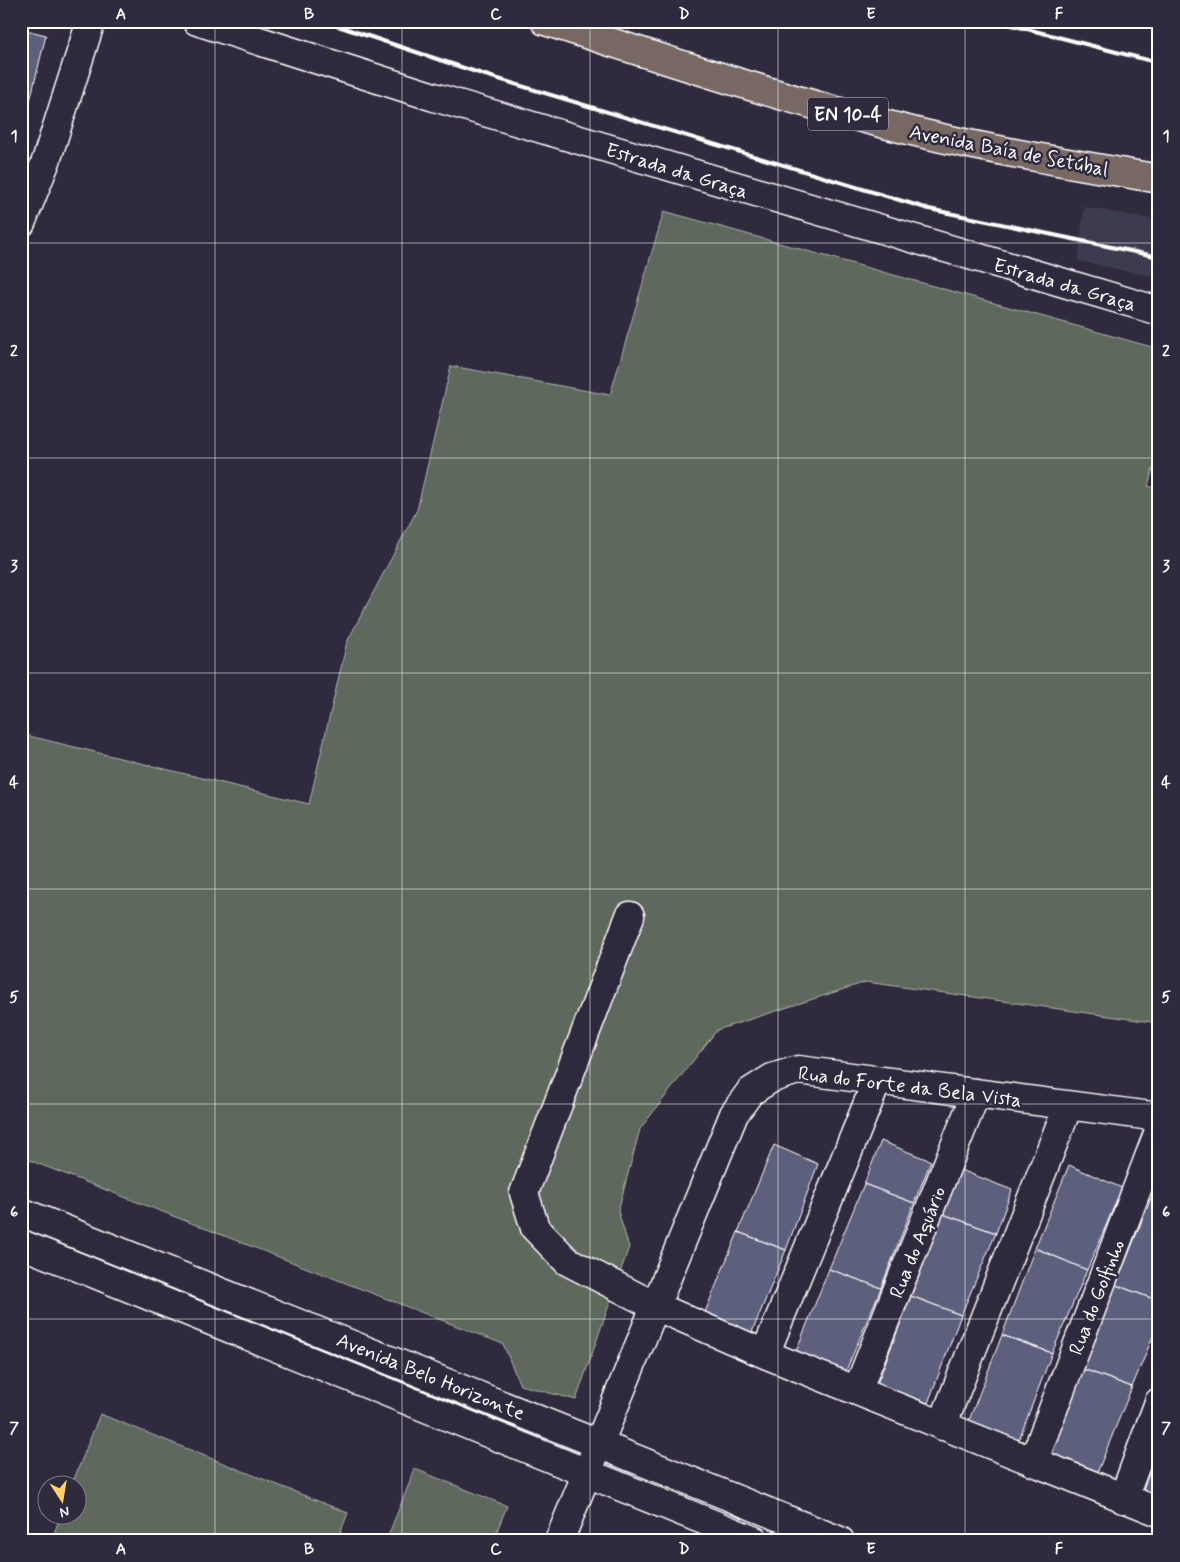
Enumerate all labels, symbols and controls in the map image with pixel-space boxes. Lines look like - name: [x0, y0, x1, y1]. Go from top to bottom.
- text: A: [116, 4, 126, 25]
- text: B: [304, 4, 314, 25]
- text: C: [490, 4, 502, 25]
- text: D: [678, 4, 690, 25]
- text: E: [866, 4, 876, 25]
- text: F: [1055, 4, 1064, 25]
- road number: EN 10-4: [808, 98, 888, 130]
- street label: Avenida Baía de Setúbal: [907, 119, 1111, 184]
- text: 1: [10, 126, 18, 147]
- text: 1: [1162, 126, 1170, 147]
- street label: Estrada da Graça: [602, 137, 751, 206]
- street label: Estrada da Graça: [990, 252, 1139, 319]
- text: 2: [10, 341, 18, 362]
- text: 2: [1162, 341, 1170, 362]
- text: 3: [10, 556, 18, 577]
- text: 3: [1162, 556, 1170, 577]
- text: 4: [9, 772, 19, 793]
- text: 4: [1161, 772, 1171, 793]
- text: 5: [9, 987, 19, 1008]
- text: 5: [1161, 987, 1171, 1008]
- street label: Rua do Forte da Bela Vista: [796, 1060, 1023, 1115]
- street label: Rua do Aquário: [884, 1183, 953, 1303]
- text: 6: [10, 1202, 18, 1223]
- text: 6: [1162, 1202, 1170, 1223]
- street label: Rua do Golfinho: [1063, 1236, 1132, 1359]
- street label: Avenida Belo Horizonte: [332, 1327, 529, 1428]
- text: 7: [9, 1418, 19, 1439]
- text: 7: [1161, 1418, 1171, 1439]
- north arrow: [38, 1474, 88, 1524]
- text: N: [58, 1502, 71, 1522]
- text: A: [116, 1539, 126, 1560]
- text: B: [304, 1539, 314, 1560]
- text: C: [490, 1539, 502, 1560]
- text: D: [678, 1539, 690, 1560]
- text: E: [866, 1539, 876, 1560]
- text: F: [1055, 1539, 1064, 1560]

